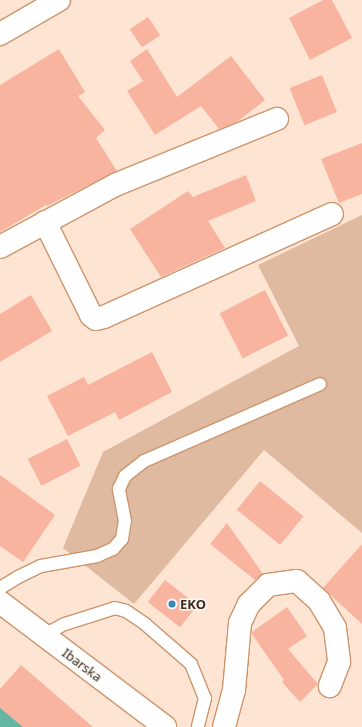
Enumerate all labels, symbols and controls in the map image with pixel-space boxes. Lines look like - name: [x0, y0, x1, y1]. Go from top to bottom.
- place label: EKO: [180, 596, 206, 612]
- marker: EKO: [167, 599, 177, 609]
- street label: Ibarska: [59, 645, 105, 685]

